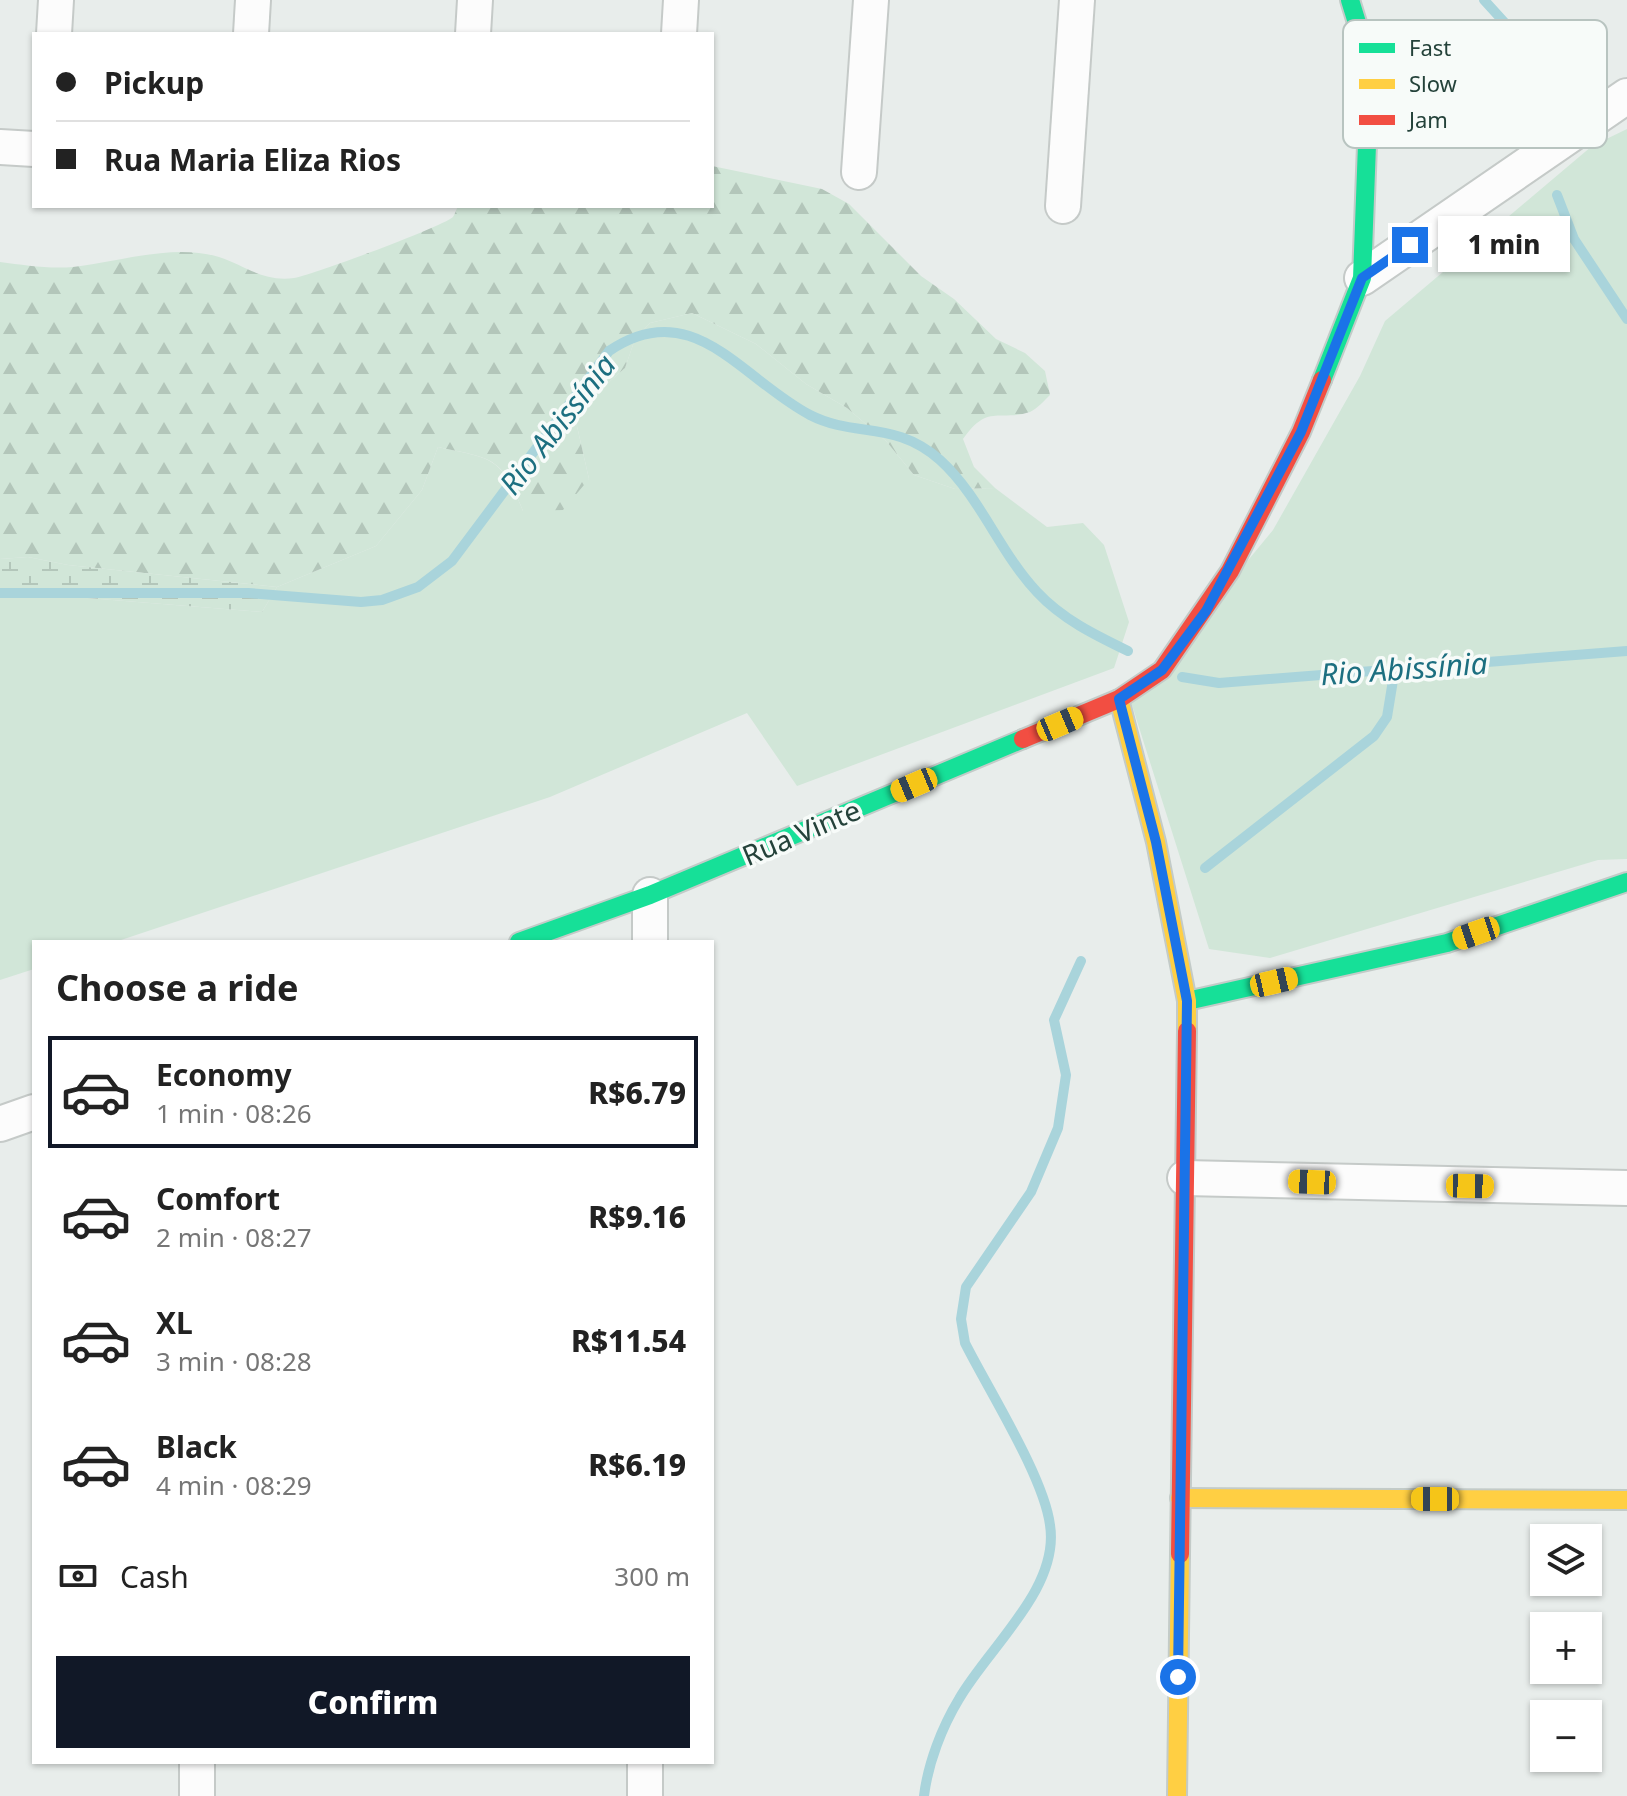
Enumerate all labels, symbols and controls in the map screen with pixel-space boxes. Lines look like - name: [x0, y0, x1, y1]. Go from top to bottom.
- legend: [1343, 20, 1607, 148]
- text: Fast: [1409, 32, 1451, 62]
- text: Pickup: [104, 62, 204, 103]
- text: Slow: [1409, 68, 1458, 98]
- text: Jam: [1407, 104, 1448, 134]
- text: Rua Maria Eliza Rios: [104, 139, 401, 180]
- callout: 1 min: [1438, 217, 1570, 273]
- text: 1 min: [1468, 226, 1540, 262]
- route end: [1392, 227, 1428, 263]
- water label: Rio Abissínia: [489, 345, 625, 503]
- water label: Rio Abissínia: [1319, 642, 1489, 694]
- car: [1033, 704, 1087, 744]
- car: [887, 765, 941, 805]
- street label: Rua Vinte: [736, 790, 866, 874]
- car: [1449, 914, 1503, 952]
- text: Choose a ride: [56, 963, 298, 1012]
- car: [1248, 965, 1300, 999]
- text: Economy: [156, 1054, 292, 1095]
- icon: car: [60, 1056, 132, 1128]
- text: R$6.79: [588, 1072, 686, 1113]
- text: 1 min · 08:26: [156, 1095, 312, 1131]
- car: [1288, 1169, 1336, 1195]
- car: [1446, 1174, 1494, 1198]
- text: Comfort: [156, 1178, 280, 1219]
- icon: car: [60, 1180, 132, 1252]
- text: R$9.16: [588, 1196, 686, 1237]
- text: 2 min · 08:27: [156, 1219, 312, 1255]
- text: XL: [156, 1302, 193, 1343]
- icon: car: [60, 1304, 132, 1376]
- text: R$11.54: [571, 1320, 686, 1361]
- text: 3 min · 08:28: [156, 1343, 312, 1379]
- text: Black: [156, 1426, 237, 1467]
- icon: car: [60, 1428, 132, 1500]
- text: R$6.19: [588, 1444, 686, 1485]
- text: 4 min · 08:29: [156, 1467, 312, 1503]
- car: [1411, 1487, 1459, 1511]
- map controls: [1530, 1524, 1602, 1772]
- button: layers: [1530, 1524, 1602, 1596]
- icon: cash: [56, 1554, 100, 1598]
- text: Cash: [120, 1556, 189, 1597]
- text: 300 m: [614, 1558, 690, 1594]
- button: +: [1530, 1612, 1602, 1684]
- button: Confirm: [56, 1656, 690, 1748]
- route start: [1160, 1659, 1196, 1695]
- button: −: [1530, 1700, 1602, 1772]

